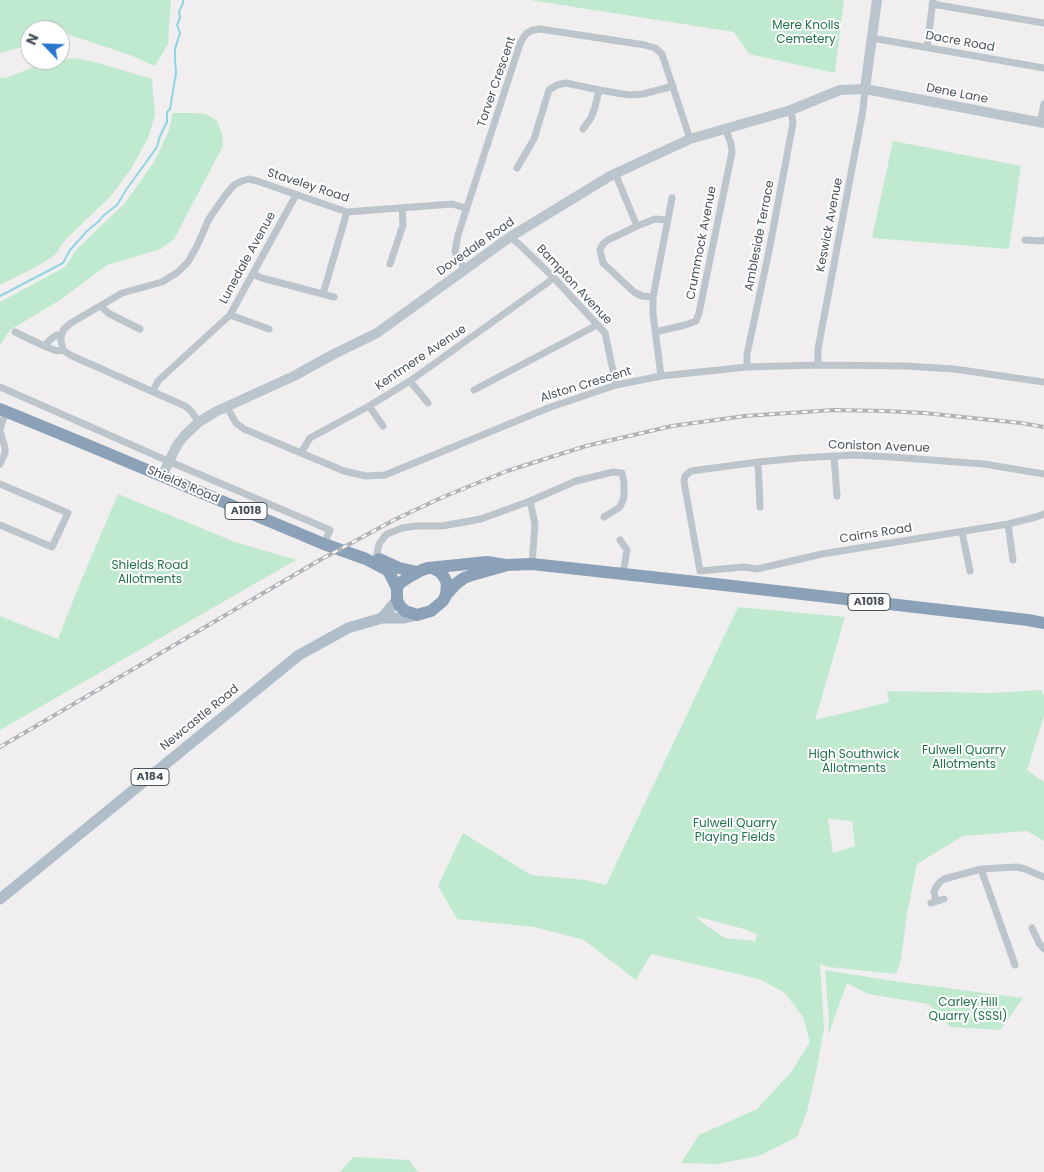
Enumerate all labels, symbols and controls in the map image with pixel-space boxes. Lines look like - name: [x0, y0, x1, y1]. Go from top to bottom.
- park label: Mere Knolls Cemetery: [772, 19, 840, 47]
- north arrow: [20, 20, 70, 70]
- street label: Dacre Road: [924, 29, 996, 55]
- text: N: [21, 30, 43, 48]
- street label: Torver Crescent: [475, 35, 519, 129]
- street label: Dene Lane: [925, 81, 989, 107]
- street label: Staveley Road: [265, 166, 351, 206]
- street label: Keswick Avenue: [814, 177, 846, 273]
- street label: Ambleside Terrace: [742, 179, 778, 293]
- street label: Crummock Avenue: [684, 185, 720, 301]
- street label: Lunedale Avenue: [217, 210, 279, 306]
- street label: Dovedale Road: [434, 215, 518, 279]
- street label: Bampton Avenue: [533, 242, 615, 328]
- street label: Kentmere Avenue: [373, 322, 469, 394]
- street label: Alston Crescent: [539, 364, 633, 406]
- street label: Coniston Avenue: [828, 438, 930, 456]
- street label: Shields Road: [145, 463, 221, 507]
- road number: A1018: [225, 502, 267, 520]
- street label: Cairns Road: [839, 521, 913, 547]
- park label: Shields Road Allotments: [112, 559, 188, 587]
- road number: A1018: [848, 594, 890, 610]
- street label: Newcastle Road: [158, 682, 242, 754]
- park label: Fulwell Quarry Allotments: [922, 744, 1006, 772]
- park label: High Southwick Allotments: [809, 748, 899, 776]
- road number: A184: [131, 769, 169, 786]
- park label: Fulwell Quarry Playing Fields: [693, 817, 777, 845]
- park label: Carley Hill Quarry (SSSI): [928, 996, 1008, 1024]

